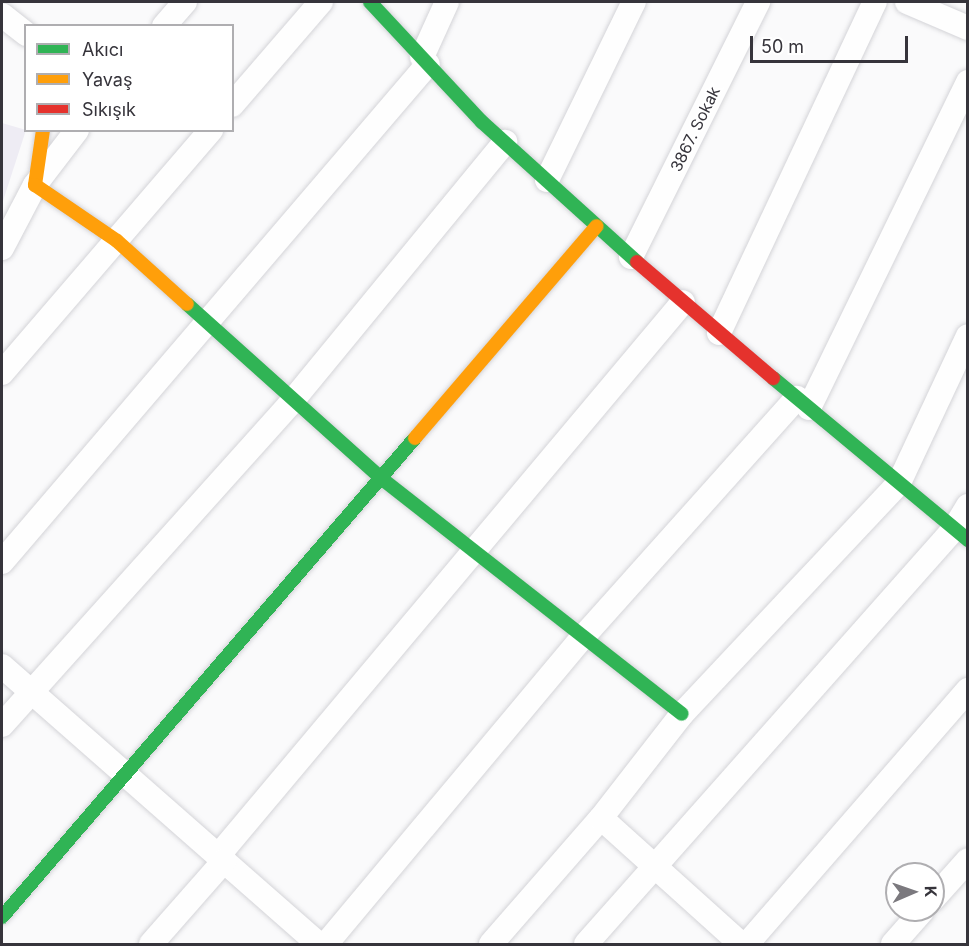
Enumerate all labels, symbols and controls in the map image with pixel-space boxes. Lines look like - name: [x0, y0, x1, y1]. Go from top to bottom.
- legend: [24, 24, 234, 132]
- scale bar: [753, 24, 910, 62]
- text: 50 m: [761, 36, 804, 57]
- text: Akıcı: [82, 39, 123, 60]
- text: Yavaş: [82, 69, 132, 90]
- street label: 3867. Sokak: [666, 83, 724, 175]
- text: Sıkışık: [82, 99, 136, 120]
- north arrow: [885, 862, 945, 922]
- text: K: [921, 885, 941, 898]

